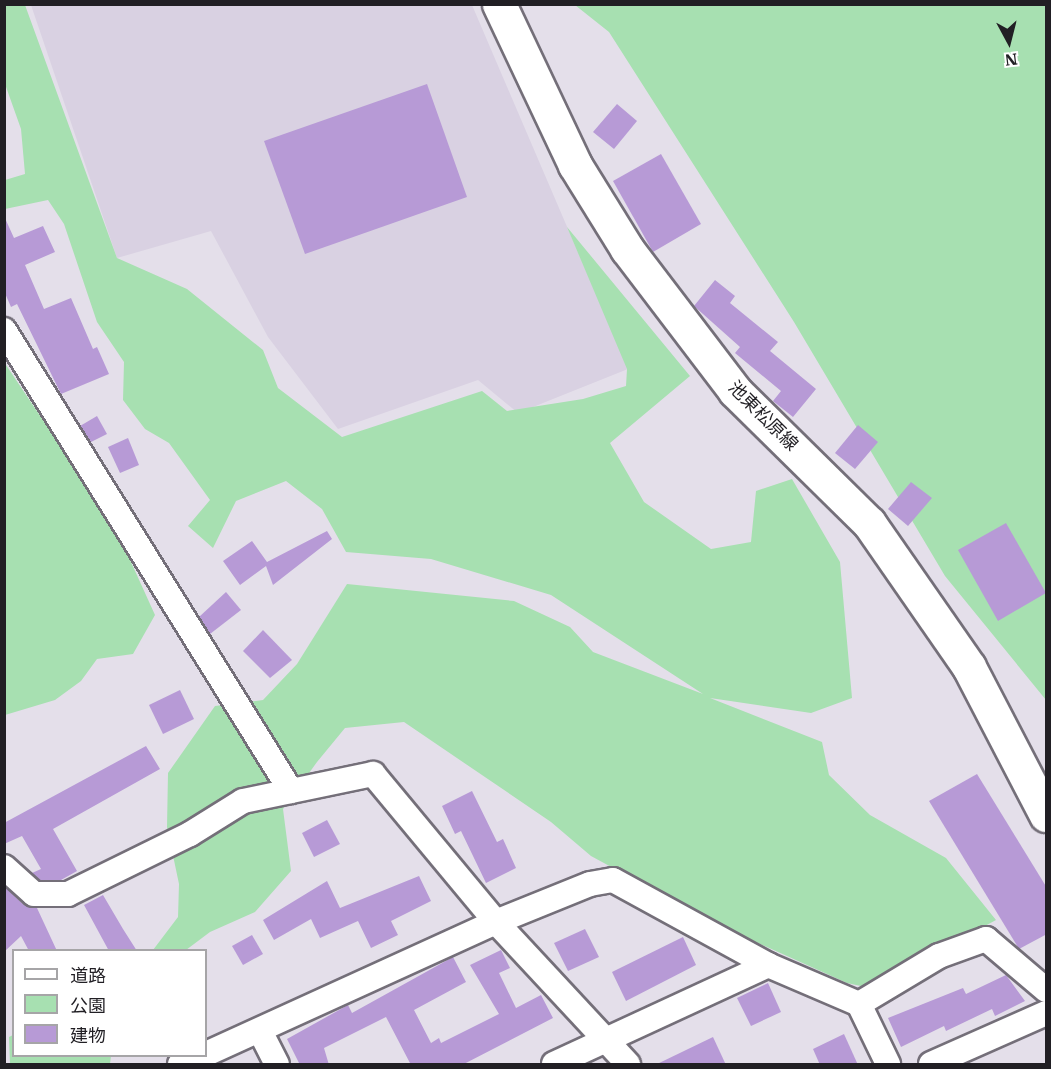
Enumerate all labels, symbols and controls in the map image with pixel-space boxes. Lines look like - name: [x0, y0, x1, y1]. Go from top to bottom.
- north arrow: [979, 12, 1039, 72]
- text: N: [1004, 49, 1019, 71]
- street label: 池東松原線: [724, 377, 802, 455]
- legend: [12, 949, 207, 1057]
- text: 道路: [70, 964, 106, 987]
- text: 公園: [70, 994, 106, 1017]
- text: 建物: [70, 1024, 106, 1047]

